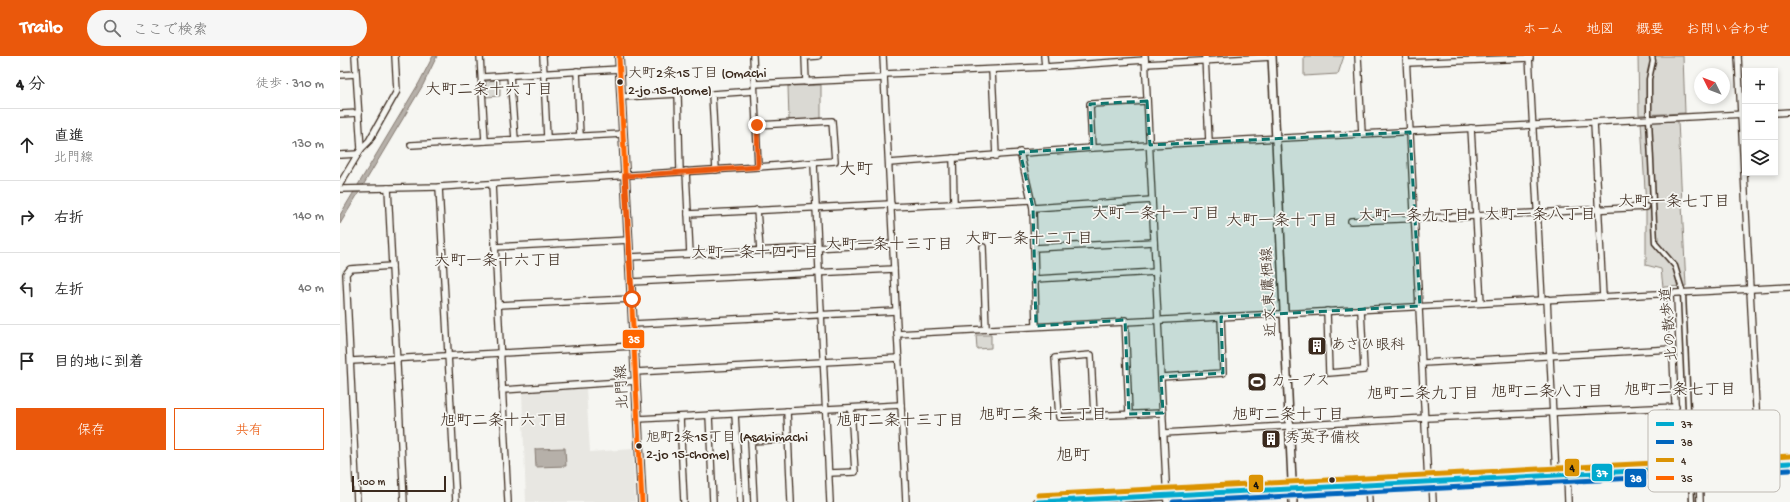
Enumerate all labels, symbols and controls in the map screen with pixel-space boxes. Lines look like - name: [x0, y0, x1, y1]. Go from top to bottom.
- search box: [87, 10, 367, 46]
- text: Trailo: [20, 17, 63, 40]
- icon: search: [101, 17, 123, 39]
- text: ここで検索: [133, 22, 208, 40]
- text: ホーム: [1523, 22, 1564, 39]
- text: 地図: [1586, 22, 1614, 39]
- text: 概要: [1636, 22, 1664, 39]
- text: お問い合わせ: [1686, 22, 1770, 39]
- place label: 大町2条15丁目 (Omachi 2-jo 15-chome): [628, 66, 767, 100]
- north arrow: [1694, 68, 1730, 104]
- map controls: [1742, 68, 1778, 176]
- button: +: [1742, 68, 1778, 104]
- text: 4 分: [16, 76, 45, 96]
- text: 徒歩 · 310 m: [256, 77, 324, 92]
- marker: 大町2条15丁目 (Omachi 2-jo 15-chome): [615, 77, 625, 87]
- district label: 大町二条十六丁目: [425, 81, 553, 101]
- button: −: [1742, 104, 1778, 140]
- route end: [748, 116, 766, 134]
- text: 直進: [54, 128, 84, 146]
- icon: ahead: [16, 134, 38, 156]
- text: 130 m: [292, 137, 324, 152]
- button: layers: [1742, 140, 1778, 176]
- text: 北門線: [54, 151, 93, 166]
- district label: 大町: [839, 160, 873, 181]
- district label: 大町一条七丁目: [1618, 193, 1730, 213]
- district label: 大町一条十一丁目: [1092, 205, 1220, 225]
- icon: right: [16, 206, 38, 228]
- district label: 大町一条八丁目: [1484, 206, 1596, 226]
- district label: 大町一条九丁目: [1358, 207, 1470, 227]
- text: 140 m: [293, 209, 324, 224]
- text: 右折: [54, 210, 84, 228]
- district label: 大町一条十丁目: [1226, 212, 1338, 232]
- district label: 大町一条十二丁目: [965, 230, 1093, 250]
- district label: 大町一条十三丁目: [825, 236, 953, 256]
- district label: 大町一条十四丁目: [691, 244, 819, 264]
- street label: 近文東鷹栖線: [1258, 247, 1281, 337]
- district label: 大町一条十六丁目: [434, 252, 562, 272]
- icon: left: [16, 278, 38, 300]
- text: 40 m: [298, 281, 324, 296]
- text: 左折: [54, 282, 84, 300]
- street label: 北の散歩道: [1658, 286, 1682, 362]
- route start: [623, 290, 641, 308]
- line badge: 35: [622, 329, 645, 349]
- text: 35: [627, 335, 640, 347]
- building icon: あさひ眼科: [1306, 335, 1328, 357]
- place label: あさひ眼科: [1331, 337, 1405, 355]
- icon: arrive: [16, 350, 38, 372]
- text: 目的地に到着: [54, 354, 144, 372]
- street label: 北門線: [612, 364, 633, 410]
- sports icon: カーブス: [1246, 371, 1268, 393]
- place label: カーブス: [1271, 373, 1330, 391]
- district label: 旭町二条七丁目: [1624, 381, 1736, 401]
- district label: 旭町二条八丁目: [1491, 383, 1603, 403]
- district label: 旭町二条九丁目: [1367, 385, 1479, 405]
- district label: 旭町二条十二丁目: [979, 406, 1107, 426]
- district label: 旭町二条十丁目: [1232, 406, 1344, 426]
- button: 保存: [16, 408, 166, 450]
- button: 共有: [174, 408, 324, 450]
- legend: [1648, 410, 1780, 492]
- district label: 旭町二条十六丁目: [440, 412, 568, 432]
- district label: 旭町二条十三丁目: [836, 412, 964, 432]
- text: 37: [1680, 420, 1693, 432]
- building icon: 秀英予備校: [1260, 428, 1282, 450]
- place label: 秀英予備校: [1285, 429, 1360, 448]
- place label: 旭町2条15丁目 (Asahimachi 2-jo 15-chome): [646, 430, 808, 464]
- text: 38: [1680, 438, 1693, 450]
- marker: 旭町2条15丁目 (Asahimachi 2-jo 15-chome): [634, 441, 644, 451]
- district label: 旭町: [1056, 446, 1090, 467]
- text: 4: [1681, 456, 1687, 468]
- line badge: 4: [1564, 458, 1580, 477]
- text: 4: [1568, 463, 1575, 475]
- line badge: 37: [1591, 463, 1613, 482]
- line badge: 38: [1624, 468, 1647, 488]
- text: 37: [1595, 469, 1609, 481]
- scale bar: [352, 474, 446, 493]
- line badge: 4: [1248, 474, 1264, 493]
- text: 38: [1629, 474, 1642, 486]
- text: 35: [1680, 474, 1693, 486]
- unlabelled marker: [1327, 475, 1337, 485]
- text: 100 m: [358, 477, 385, 489]
- text: 4: [1252, 480, 1259, 492]

